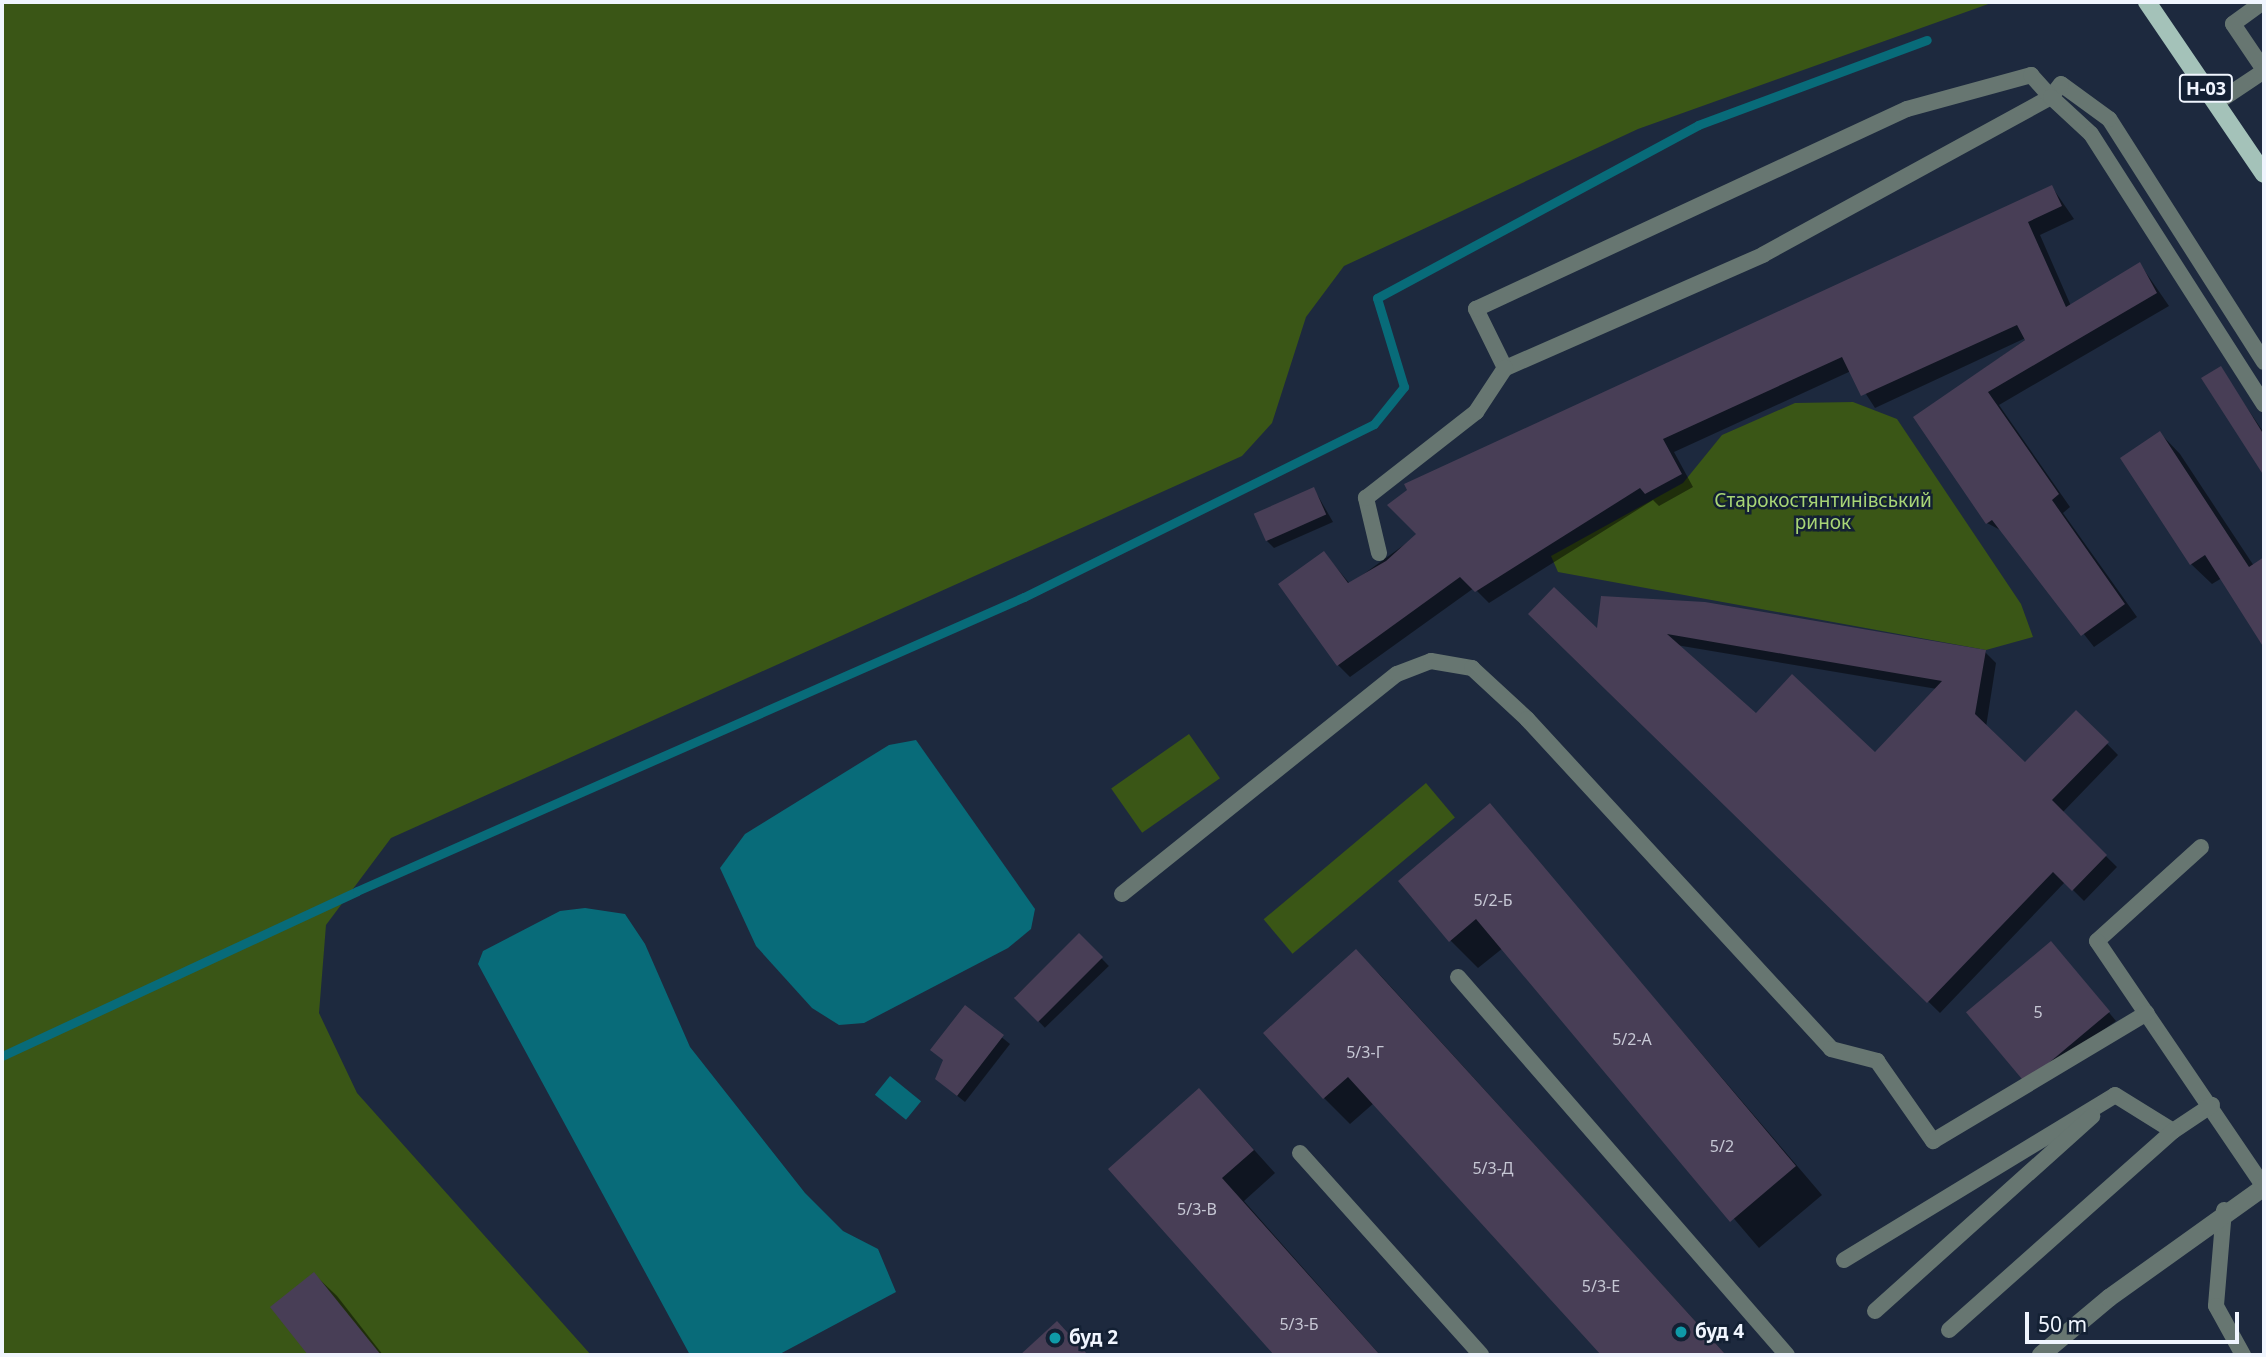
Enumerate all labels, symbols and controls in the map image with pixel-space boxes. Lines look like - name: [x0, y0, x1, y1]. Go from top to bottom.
- road number: Н-03: [2178, 74, 2234, 102]
- park label: Старокостянтинівський ринок: [1714, 490, 1932, 534]
- house number: 5/2-Б: [1473, 890, 1513, 910]
- house number: 5: [2033, 1002, 2043, 1022]
- house number: 5/2-А: [1612, 1029, 1652, 1049]
- house number: 5/3-Г: [1346, 1042, 1384, 1062]
- house number: 5/2: [1710, 1136, 1734, 1156]
- house number: 5/3-Д: [1472, 1158, 1514, 1178]
- house number: 5/3-В: [1177, 1199, 1217, 1219]
- house number: 5/3-Е: [1582, 1276, 1620, 1296]
- scale bar: [2028, 1298, 2242, 1342]
- text: 50 m: [2038, 1310, 2087, 1338]
- house number: 5/3-Б: [1279, 1314, 1319, 1334]
- place label: буд 4: [1695, 1321, 1744, 1343]
- marker: буд 4: [1673, 1324, 1689, 1340]
- place label: буд 2: [1069, 1327, 1118, 1349]
- marker: буд 2: [1047, 1330, 1063, 1346]

